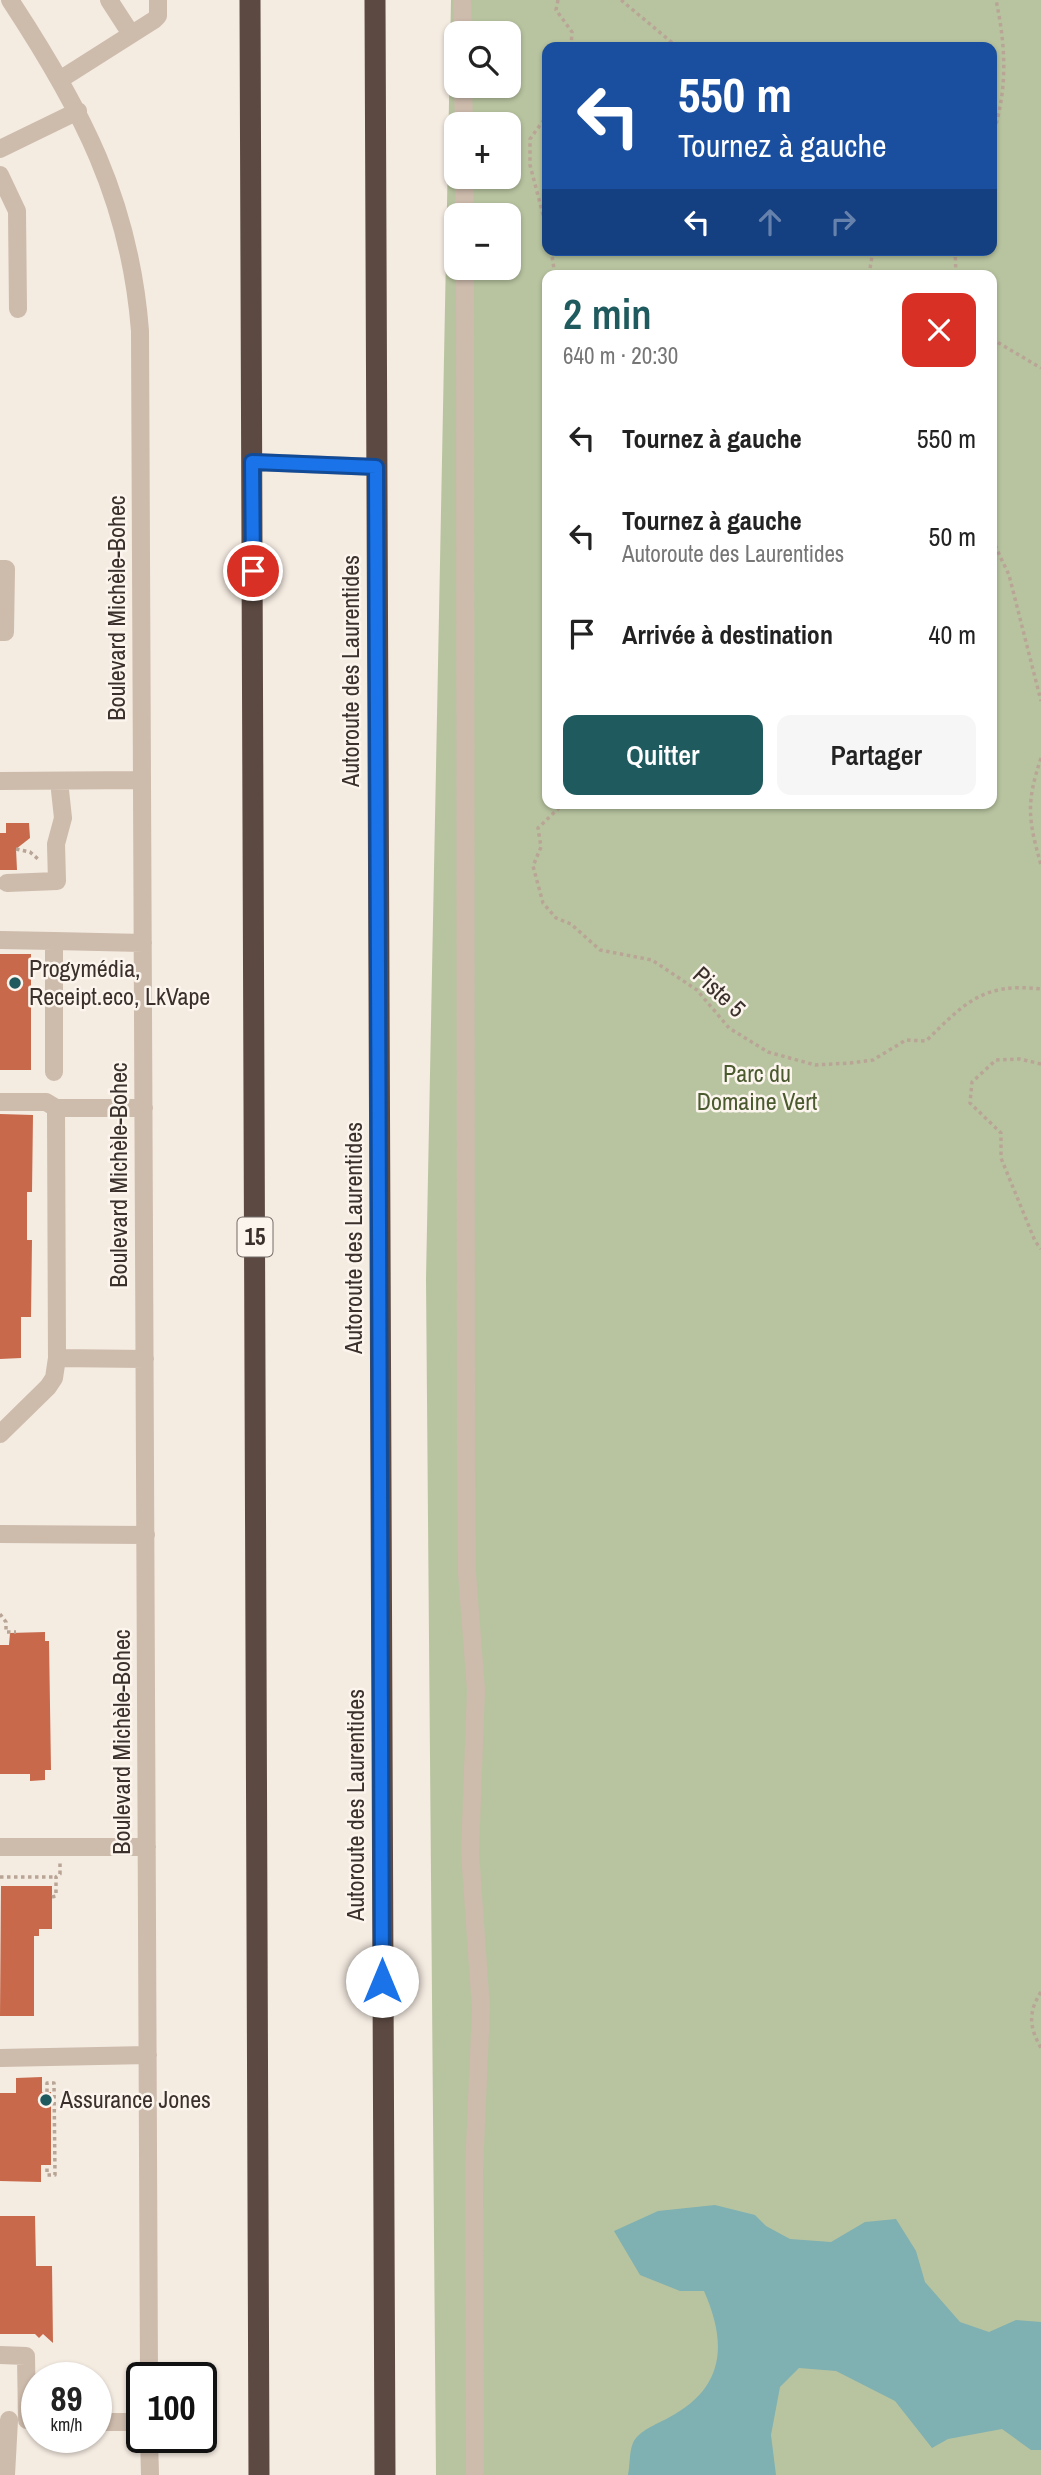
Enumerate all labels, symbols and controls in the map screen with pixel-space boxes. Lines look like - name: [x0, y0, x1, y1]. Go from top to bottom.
- map controls: [444, 21, 521, 280]
- button: search: [444, 21, 521, 98]
- text: 550 m: [678, 61, 792, 127]
- icon: left: [563, 70, 654, 161]
- button: +: [444, 112, 521, 189]
- text: Tournez à gauche: [678, 124, 887, 167]
- button: −: [444, 203, 521, 280]
- icon: left: [678, 203, 716, 241]
- icon: ahead: [751, 203, 789, 241]
- icon: right: [824, 203, 862, 241]
- text: 2 min: [563, 286, 652, 342]
- button: close: [902, 293, 976, 367]
- text: 640 m · 20:30: [563, 340, 678, 371]
- icon: left: [563, 419, 601, 457]
- text: Tournez à gauche: [622, 421, 802, 456]
- text: 550 m: [917, 421, 976, 456]
- street label: Boulevard Michèle-Bohec: [100, 495, 132, 721]
- text: Tournez à gauche: [622, 503, 802, 538]
- icon: left: [563, 517, 601, 555]
- text: 50 m: [929, 519, 976, 554]
- text: Autoroute des Laurentides: [622, 538, 844, 569]
- pin: [223, 541, 283, 601]
- icon: arrive: [234, 552, 272, 590]
- street label: Autoroute des Laurentides: [334, 555, 366, 788]
- icon: arrive: [563, 615, 601, 653]
- text: Arrivée à destination: [622, 617, 833, 652]
- text: 40 m: [929, 617, 976, 652]
- button: Quitter: [563, 715, 763, 795]
- button: Partager: [777, 715, 976, 795]
- place label: Progymédia, Receipt.eco, LkVape: [29, 952, 210, 1012]
- street label: Piste 5: [686, 959, 753, 1024]
- marker: Progymédia, Receipt.eco, LkVape: [7, 975, 23, 991]
- park label: Parc du Domaine Vert: [697, 1057, 818, 1117]
- street label: Boulevard Michèle-Bohec: [102, 1062, 134, 1288]
- street label: Autoroute des Laurentides: [337, 1122, 369, 1355]
- road number: 15: [238, 1218, 272, 1256]
- street label: Boulevard Michèle-Bohec: [105, 1629, 137, 1855]
- street label: Autoroute des Laurentides: [339, 1689, 371, 1922]
- position arrow: [345, 1944, 419, 2018]
- place label: Assurance Jones: [59, 2083, 211, 2115]
- marker: Assurance Jones: [38, 2092, 54, 2108]
- speed limit sign: 100: [126, 2362, 217, 2453]
- text: 89: [51, 2375, 82, 2422]
- text: km/h: [51, 2412, 83, 2437]

